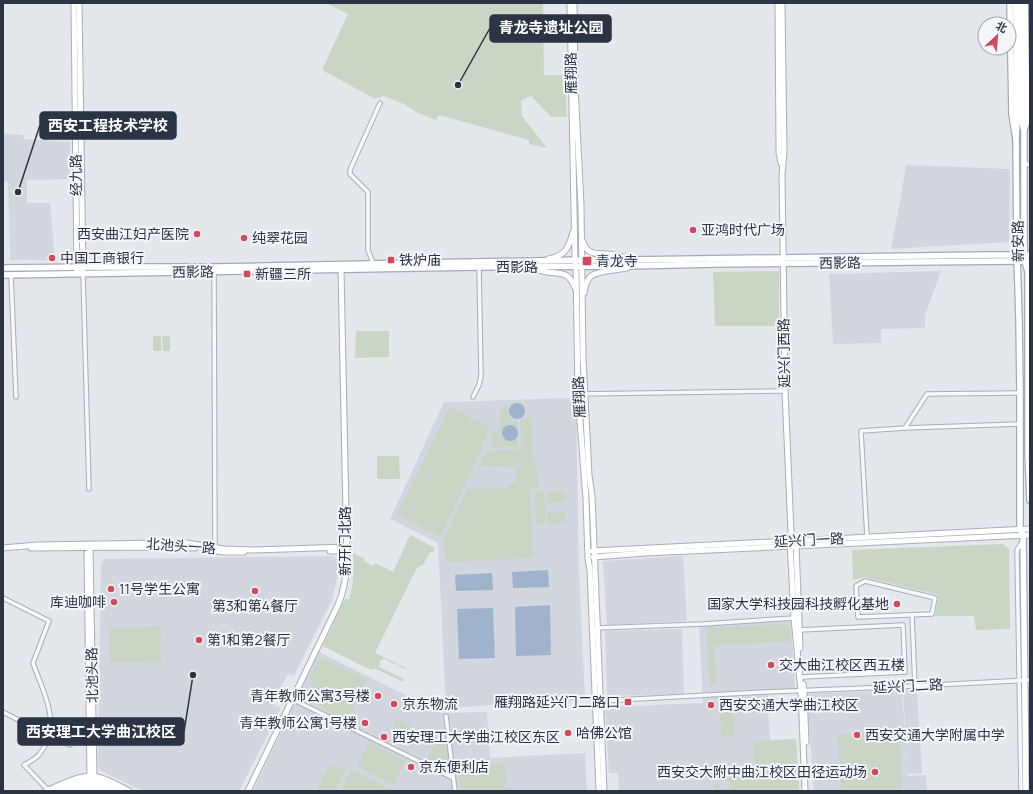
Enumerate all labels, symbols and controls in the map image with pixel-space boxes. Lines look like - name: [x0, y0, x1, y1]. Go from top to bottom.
- callout: 青龙寺遗址公园: [490, 15, 611, 42]
- north arrow: [977, 16, 1017, 56]
- text: 青龙寺遗址公园: [498, 17, 604, 38]
- text: 北: [993, 17, 1010, 36]
- street label: 雁翔路: [561, 52, 580, 94]
- callout: 西安工程技术学校: [40, 112, 176, 139]
- text: 西安工程技术学校: [48, 115, 168, 136]
- street label: 经九路: [66, 154, 85, 196]
- place label: 亚鸿时代广场: [701, 220, 785, 239]
- street label: 新安路: [1008, 220, 1027, 262]
- place label: 西安曲江妇产医院: [77, 224, 189, 243]
- marker: 亚鸿时代广场: [688, 225, 698, 235]
- place label: 纯翠花园: [252, 228, 308, 247]
- marker: 西安曲江妇产医院: [192, 229, 202, 239]
- marker: 纯翠花园: [239, 233, 249, 243]
- place label: 中国工商银行: [60, 248, 144, 267]
- place label: 铁炉庙: [399, 250, 441, 269]
- place label: 青龙寺: [596, 251, 638, 270]
- marker: 中国工商银行: [47, 253, 57, 263]
- street label: 西影路: [819, 253, 861, 272]
- marker: 铁炉庙: [386, 255, 396, 265]
- marker: 青龙寺: [581, 255, 593, 267]
- street label: 西影路: [496, 257, 538, 276]
- street label: 西影路: [172, 262, 214, 281]
- place label: 新疆三所: [255, 264, 311, 283]
- marker: 新疆三所: [242, 269, 252, 279]
- street label: 延兴门西路: [773, 318, 794, 388]
- street label: 雁翔路: [568, 376, 589, 418]
- street label: 新开门北路: [335, 506, 354, 576]
- street label: 延兴门一路: [774, 528, 844, 551]
- street label: 北池头一路: [145, 534, 217, 557]
- place label: 11号学生公寓: [119, 579, 200, 598]
- marker: 11号学生公寓: [106, 584, 116, 594]
- marker: 第3和第4餐厅: [250, 586, 260, 596]
- place label: 库迪咖啡: [50, 592, 106, 611]
- place label: 国家大学科技园科技孵化基地: [707, 594, 889, 613]
- place label: 第3和第4餐厅: [212, 596, 298, 615]
- marker: 库迪咖啡: [109, 597, 119, 607]
- marker: 国家大学科技园科技孵化基地: [892, 599, 902, 609]
- place label: 第1和第2餐厅: [207, 630, 290, 649]
- marker: 第1和第2餐厅: [194, 635, 204, 645]
- street label: 北池头路: [82, 647, 101, 703]
- place label: 交大曲江校区西五楼: [779, 655, 905, 674]
- marker: 交大曲江校区西五楼: [766, 660, 776, 670]
- street label: 延兴门二路: [873, 674, 943, 697]
- place label: 青年教师公寓3号楼: [250, 686, 370, 705]
- marker: 青年教师公寓3号楼: [373, 691, 383, 701]
- place label: 雁翔路延兴门二路口: [494, 692, 620, 711]
- place label: 京东物流: [402, 694, 458, 713]
- place label: 西安交通大学曲江校区: [719, 695, 859, 714]
- marker: 雁翔路延兴门二路口: [623, 697, 633, 707]
- marker: 京东物流: [389, 699, 399, 709]
- marker: 西安交通大学曲江校区: [706, 700, 716, 710]
- place label: 青年教师公寓1号楼: [240, 713, 357, 732]
- callout: 西安理工大学曲江校区: [18, 718, 184, 745]
- marker: 青年教师公寓1号楼: [360, 718, 370, 728]
- text: 西安理工大学曲江校区: [26, 721, 176, 742]
- place label: 哈佛公馆: [576, 723, 632, 742]
- place label: 西安交通大学附属中学: [865, 725, 1005, 744]
- place label: 西安理工大学曲江校区东区: [392, 727, 560, 746]
- marker: 哈佛公馆: [563, 728, 573, 738]
- marker: 西安交通大学附属中学: [852, 730, 862, 740]
- marker: 西安理工大学曲江校区东区: [379, 732, 389, 742]
- place label: 京东便利店: [419, 757, 489, 776]
- marker: 京东便利店: [406, 762, 416, 772]
- place label: 西安交大附中曲江校区田径运动场: [657, 762, 867, 781]
- marker: 西安交大附中曲江校区田径运动场: [870, 767, 880, 777]

